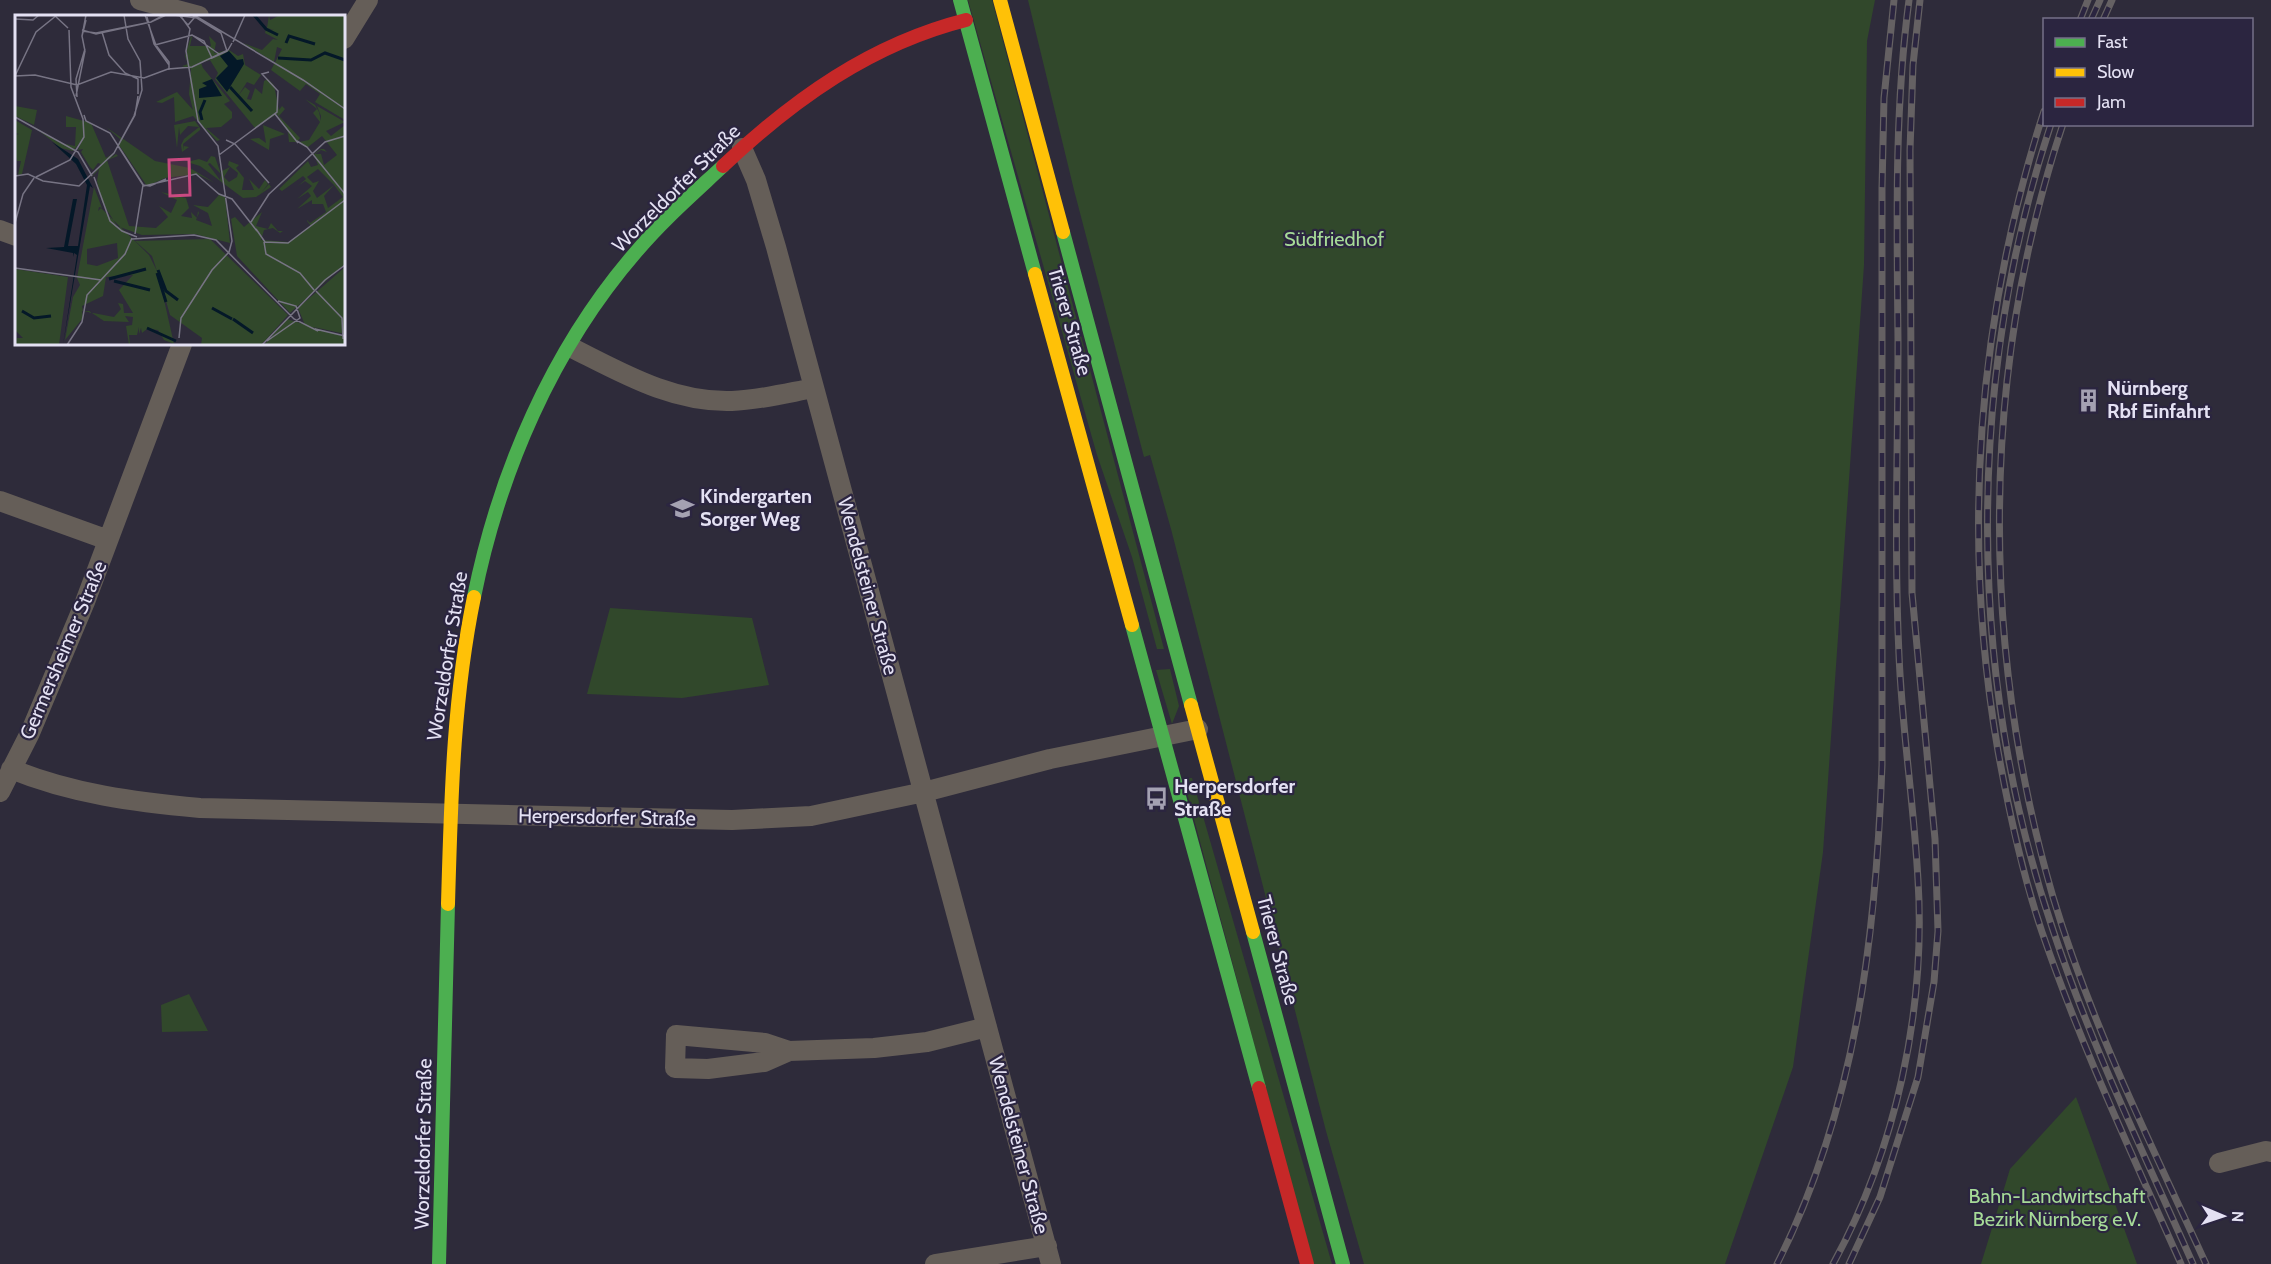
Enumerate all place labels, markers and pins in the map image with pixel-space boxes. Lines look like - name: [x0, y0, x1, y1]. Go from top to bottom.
- place label: Nürnberg Rbf Einfahrt: [2107, 376, 2211, 423]
- building icon: Nürnberg Rbf Einfahrt: [2076, 387, 2102, 413]
- place label: Kindergarten Sorger Weg: [700, 484, 812, 531]
- school or university icon: Kindergarten Sorger Weg: [669, 495, 695, 521]
- place label: Herpersdorfer Straße: [1174, 774, 1295, 821]
- bus stop icon: Herpersdorfer Straße: [1143, 785, 1169, 811]

